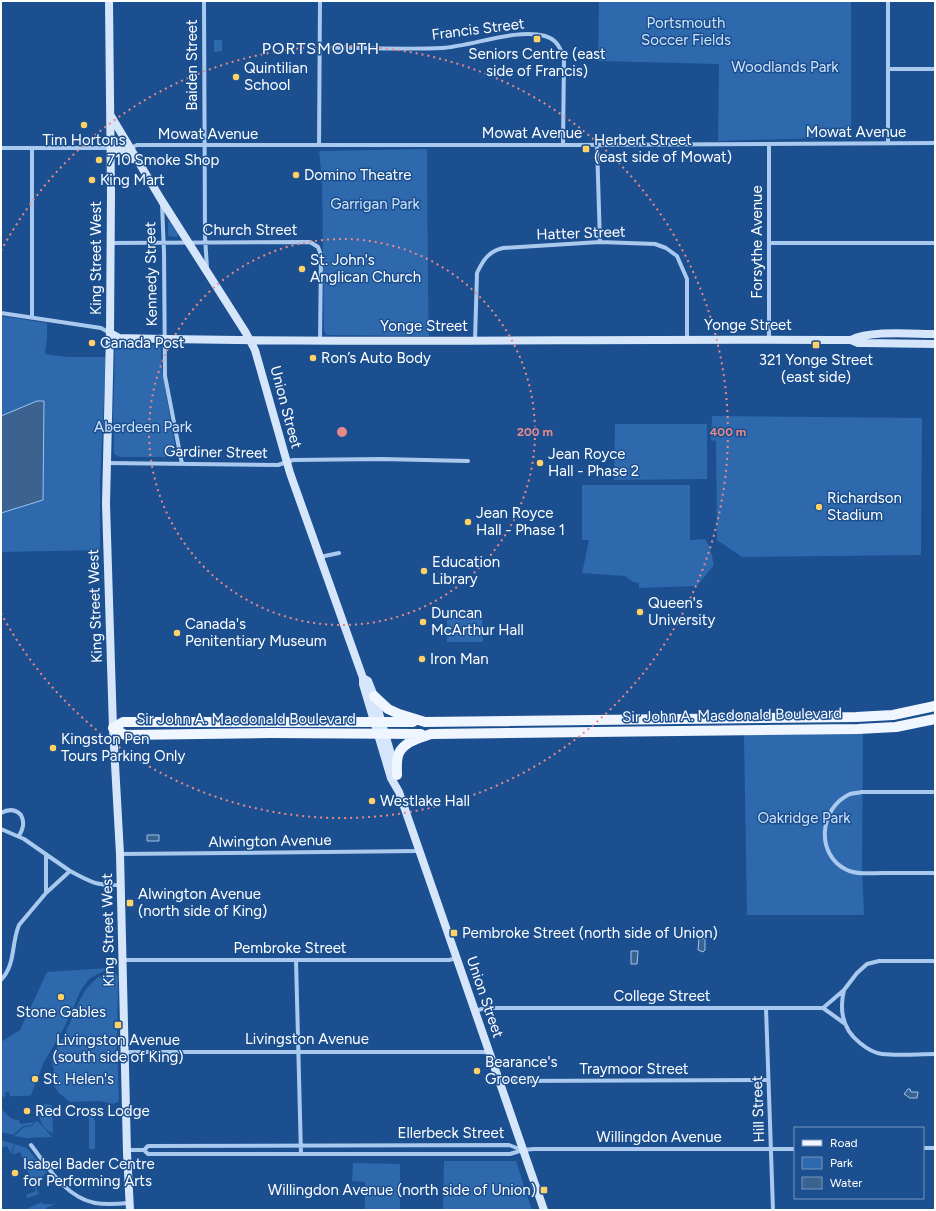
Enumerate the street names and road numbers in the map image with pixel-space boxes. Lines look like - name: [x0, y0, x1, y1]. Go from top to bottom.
- street label: Francis Street: [431, 14, 526, 44]
- street label: Baiden Street: [183, 19, 201, 111]
- street label: Mowat Avenue: [806, 123, 906, 141]
- street label: Mowat Avenue: [482, 124, 582, 142]
- street label: Mowat Avenue: [158, 125, 258, 143]
- street label: Forsythe Avenue: [748, 185, 766, 299]
- street label: King Street West: [87, 201, 105, 315]
- street label: Kennedy Street: [141, 221, 161, 326]
- street label: Church Street: [203, 221, 298, 239]
- street label: Hatter Street: [536, 222, 626, 244]
- street label: Yonge Street: [704, 316, 792, 334]
- street label: Yonge Street: [380, 317, 468, 335]
- street label: Union Street: [266, 364, 306, 451]
- street label: Gardiner Street: [164, 442, 268, 462]
- street label: King Street West: [84, 548, 106, 663]
- street label: Sir John A. Macdonald Boulevard: [622, 704, 842, 726]
- street label: Sir John A. Macdonald Boulevard: [136, 710, 356, 728]
- street label: Alwington Avenue: [208, 831, 332, 851]
- street label: King Street West: [98, 873, 118, 987]
- street label: Pembroke Street: [233, 939, 347, 957]
- street label: Union Street: [463, 954, 507, 1041]
- street label: College Street: [613, 987, 711, 1005]
- street label: Livingston Avenue: [245, 1030, 369, 1048]
- street label: Traymoor Street: [579, 1060, 689, 1078]
- street label: Hill Street: [748, 1075, 768, 1143]
- street label: Ellerbeck Street: [398, 1124, 505, 1142]
- street label: Willingdon Avenue: [596, 1128, 722, 1146]

